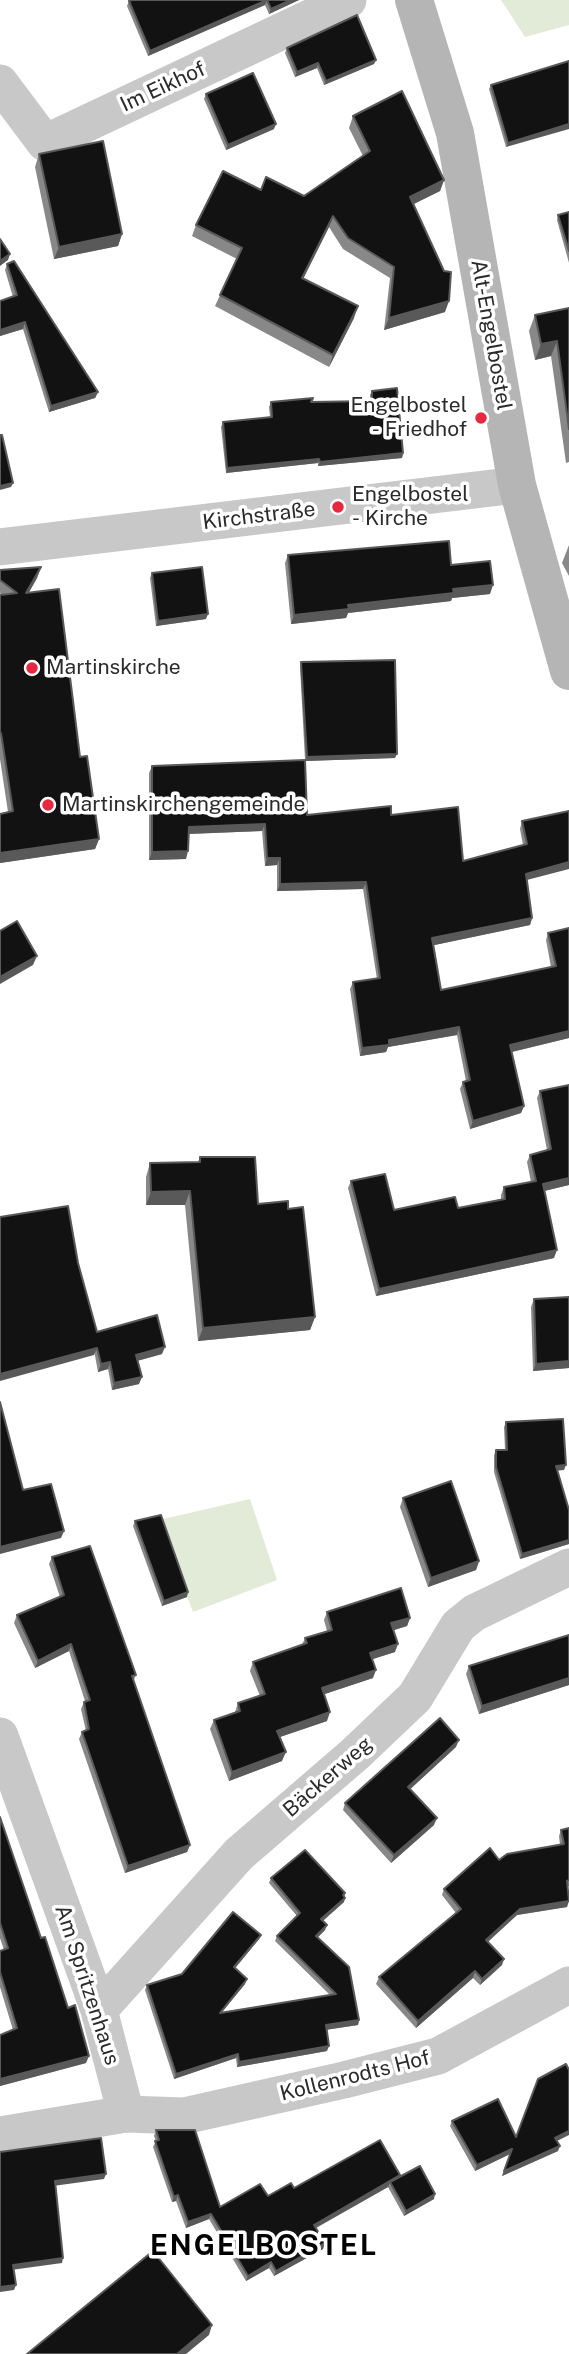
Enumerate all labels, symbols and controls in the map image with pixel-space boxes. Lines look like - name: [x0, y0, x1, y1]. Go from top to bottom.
- street label: Im Eikhof: [116, 56, 210, 118]
- street label: Alt-Engelbostel: [465, 258, 517, 412]
- place label: Engelbostel - Friedhof: [350, 393, 467, 443]
- marker: Engelbostel - Friedhof: [473, 410, 489, 426]
- place label: Engelbostel - Kirche: [352, 482, 469, 532]
- street label: Kirchstraße: [201, 497, 317, 535]
- marker: Engelbostel - Kirche: [330, 499, 346, 515]
- place label: Martinskirche: [46, 655, 181, 681]
- marker: Martinskirche: [24, 660, 40, 676]
- place label: Martinskirchengemeinde: [62, 792, 305, 818]
- marker: Martinskirchengemeinde: [40, 797, 56, 813]
- street label: Bäckerweg: [278, 1731, 378, 1823]
- street label: Am Spritzenhaus: [49, 1902, 125, 2068]
- street label: Kollenrodts Hof: [277, 2045, 433, 2107]
- district label: ENGELBOSTEL: [151, 2229, 377, 2263]

